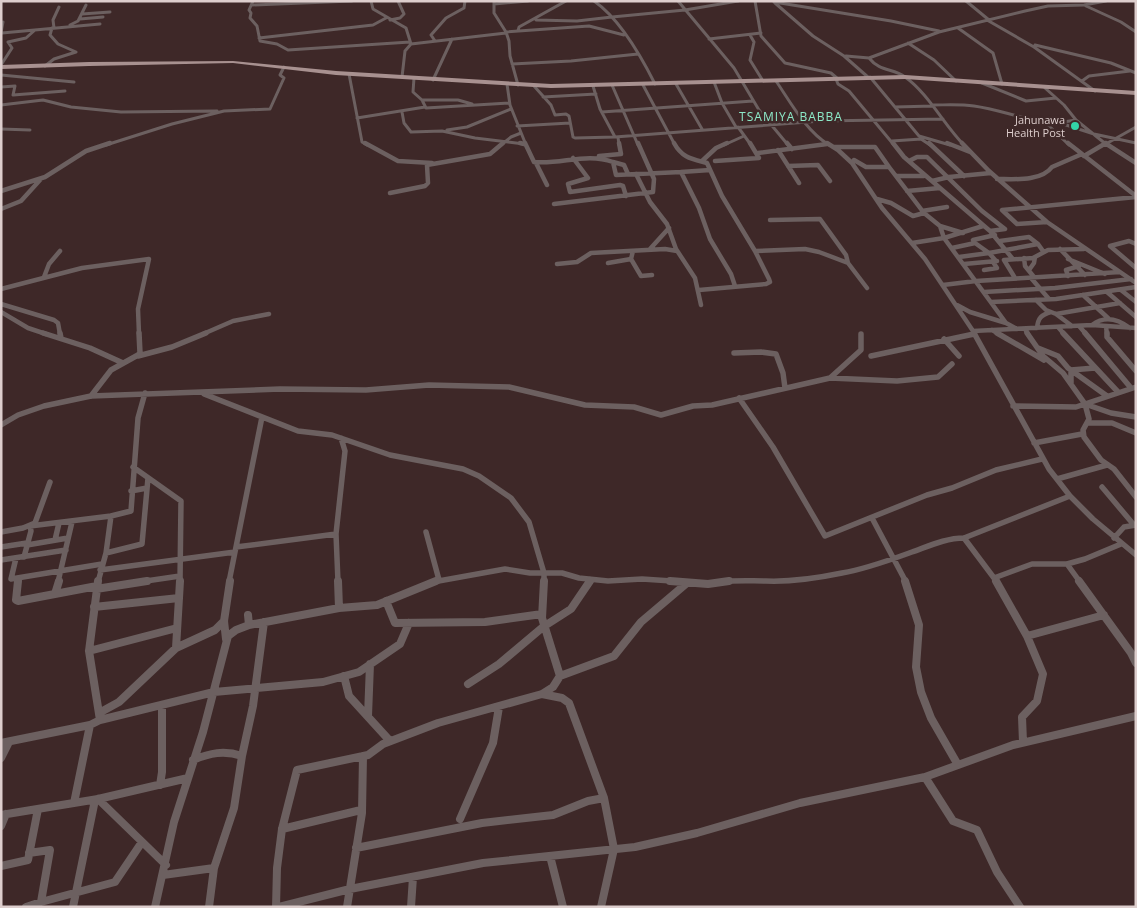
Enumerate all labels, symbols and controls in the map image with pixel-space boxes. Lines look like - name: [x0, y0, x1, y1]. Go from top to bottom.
- district label: TSAMIYA BABBA: [739, 108, 843, 125]
- place label: Jahunawa Health Post: [1006, 112, 1065, 140]
- marker: Jahunawa Health Post: [1069, 120, 1081, 132]

